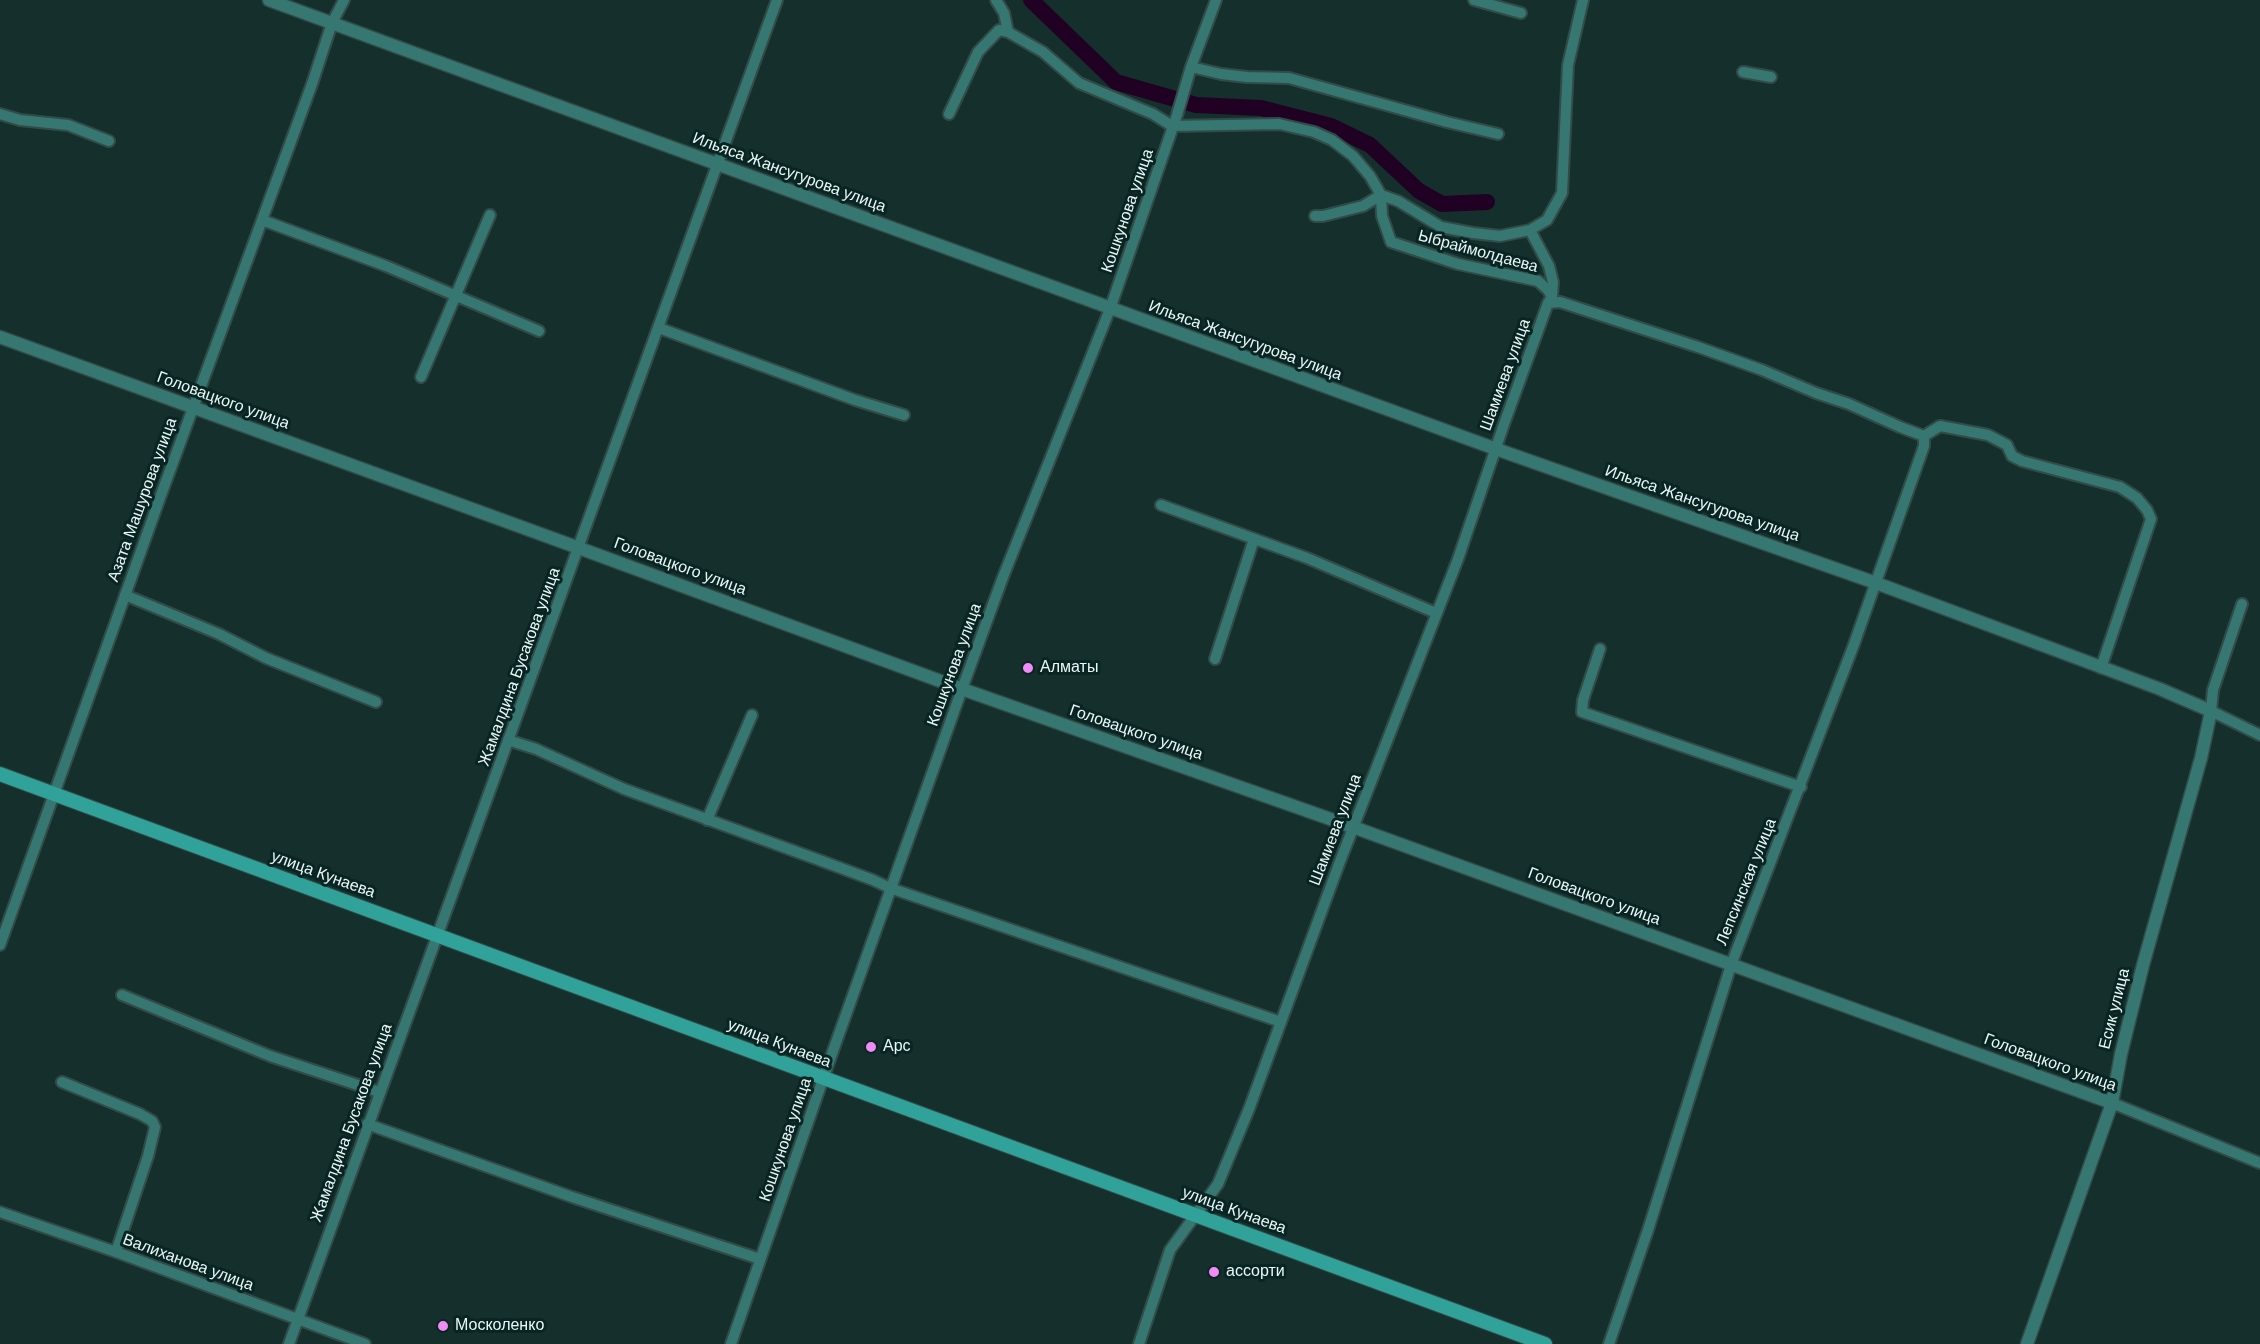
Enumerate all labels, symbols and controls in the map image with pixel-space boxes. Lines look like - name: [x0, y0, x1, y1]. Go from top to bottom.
- street label: Ильяса Жансугурова улица: [690, 129, 888, 217]
- street label: Кошкунова улица: [1098, 147, 1158, 275]
- street label: Ыбраймолдаева: [1416, 227, 1540, 277]
- street label: Ильяса Жансугурова улица: [1146, 297, 1344, 385]
- street label: Шамиева улица: [1477, 316, 1535, 434]
- street label: Головацкого улица: [154, 368, 292, 434]
- street label: Азата Машурова улица: [104, 415, 182, 585]
- street label: Ильяса Жансугурова улица: [1602, 462, 1802, 546]
- street label: Головацкого улица: [611, 534, 749, 600]
- street label: Жамалдина Бусакова улица: [475, 565, 565, 769]
- street label: Кошкунова улица: [924, 601, 986, 729]
- place label: Алматы: [1040, 658, 1098, 678]
- marker: Алматы: [1021, 661, 1035, 675]
- street label: Головацкого улица: [1067, 701, 1205, 765]
- street label: Шамиева улица: [1306, 772, 1366, 888]
- street label: Лепсинская улица: [1713, 816, 1781, 948]
- street label: улица Кунаева: [268, 847, 378, 903]
- street label: Головацкого улица: [1525, 864, 1663, 930]
- street label: Есик улица: [2096, 967, 2134, 1051]
- street label: улица Кунаева: [724, 1015, 834, 1073]
- street label: Жамалдина Бусакова улица: [307, 1021, 397, 1225]
- street label: Головацкого улица: [1981, 1030, 2119, 1096]
- place label: Арс: [883, 1037, 911, 1057]
- marker: Арс: [864, 1040, 878, 1054]
- street label: Кошкунова улица: [756, 1076, 816, 1204]
- street label: улица Кунаева: [1179, 1183, 1289, 1239]
- street label: Валиханова улица: [120, 1230, 256, 1296]
- place label: ассорти: [1226, 1262, 1285, 1282]
- marker: ассорти: [1207, 1265, 1221, 1279]
- place label: Москоленко: [455, 1316, 544, 1336]
- marker: Москоленко: [436, 1319, 450, 1333]

